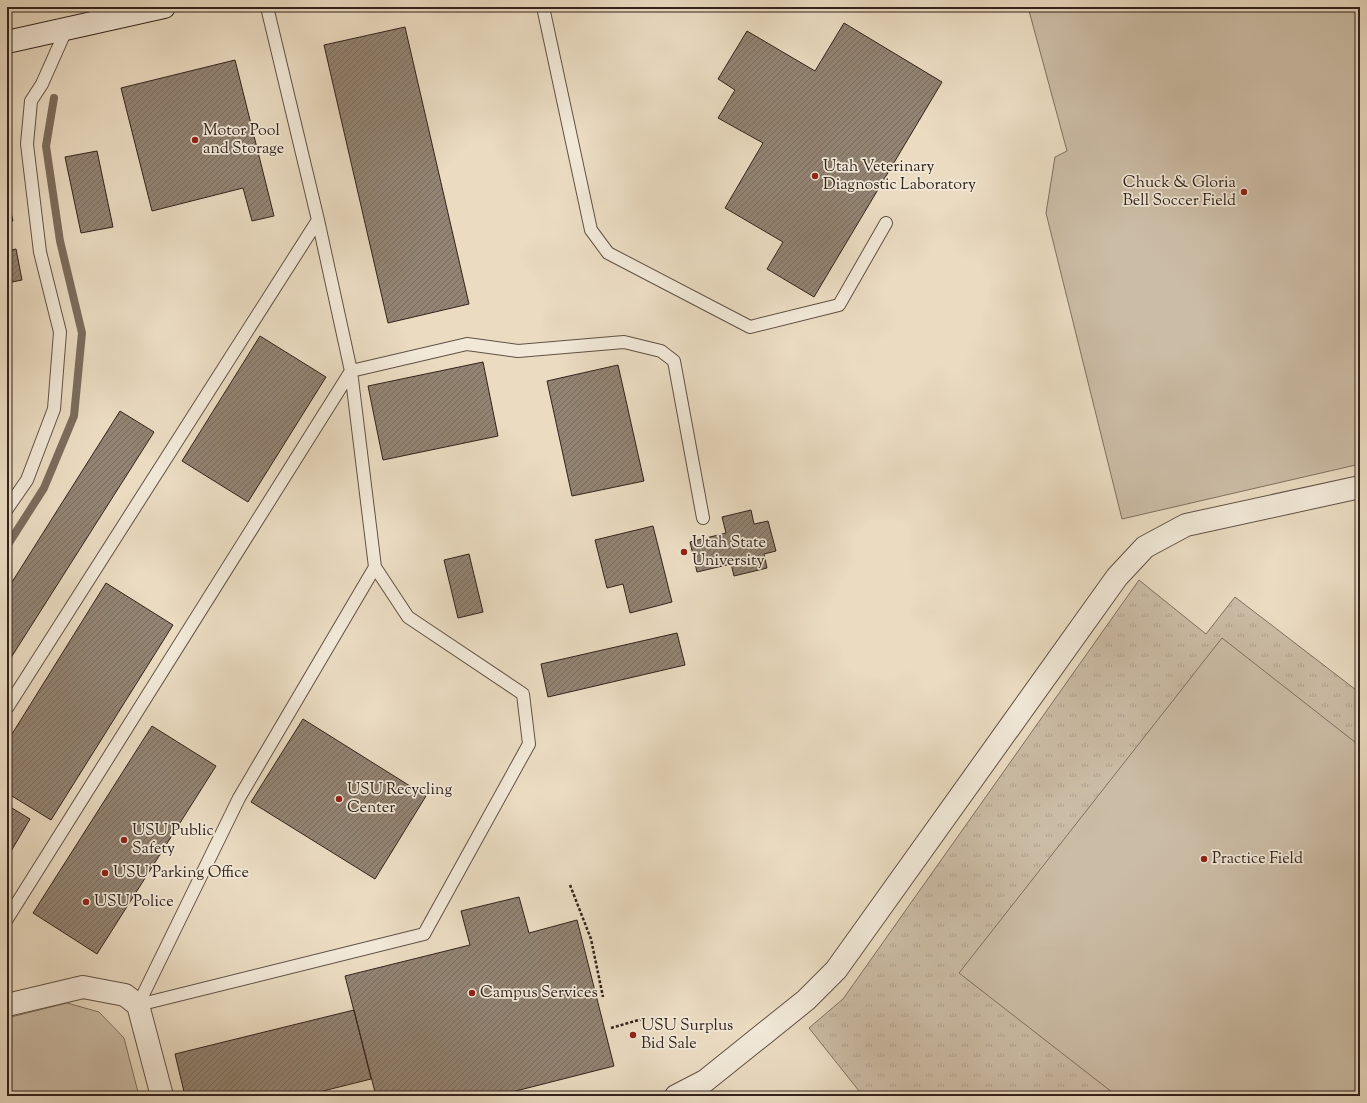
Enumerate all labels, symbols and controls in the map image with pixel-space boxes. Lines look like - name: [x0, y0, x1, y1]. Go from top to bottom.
- place label: Motor Pool and Storage: [203, 120, 284, 161]
- marker: Motor Pool and Storage: [190, 135, 200, 145]
- place label: Utah Veterinary Diagnostic Laboratory: [823, 156, 976, 197]
- marker: Utah Veterinary Diagnostic Laboratory: [810, 171, 820, 181]
- place label: Chuck & Gloria Bell Soccer Field: [1123, 172, 1237, 213]
- marker: Chuck & Gloria Bell Soccer Field: [1239, 187, 1249, 197]
- place label: Utah State University: [692, 532, 766, 573]
- marker: Utah State University: [679, 547, 689, 557]
- place label: USU Recycling Center: [347, 779, 452, 820]
- marker: USU Recycling Center: [334, 794, 344, 804]
- place label: USU Public Safety: [132, 820, 214, 861]
- marker: USU Public Safety: [119, 835, 129, 845]
- place label: Practice Field: [1212, 848, 1303, 871]
- marker: Practice Field: [1199, 854, 1209, 864]
- place label: USU Parking Office: [113, 862, 249, 885]
- marker: USU Parking Office: [100, 868, 110, 878]
- place label: USU Police: [94, 891, 174, 914]
- marker: USU Police: [81, 897, 91, 907]
- place label: Campus Services: [480, 982, 598, 1005]
- marker: Campus Services: [467, 988, 477, 998]
- place label: USU Surplus Bid Sale: [641, 1015, 733, 1056]
- marker: USU Surplus Bid Sale: [628, 1030, 638, 1040]

